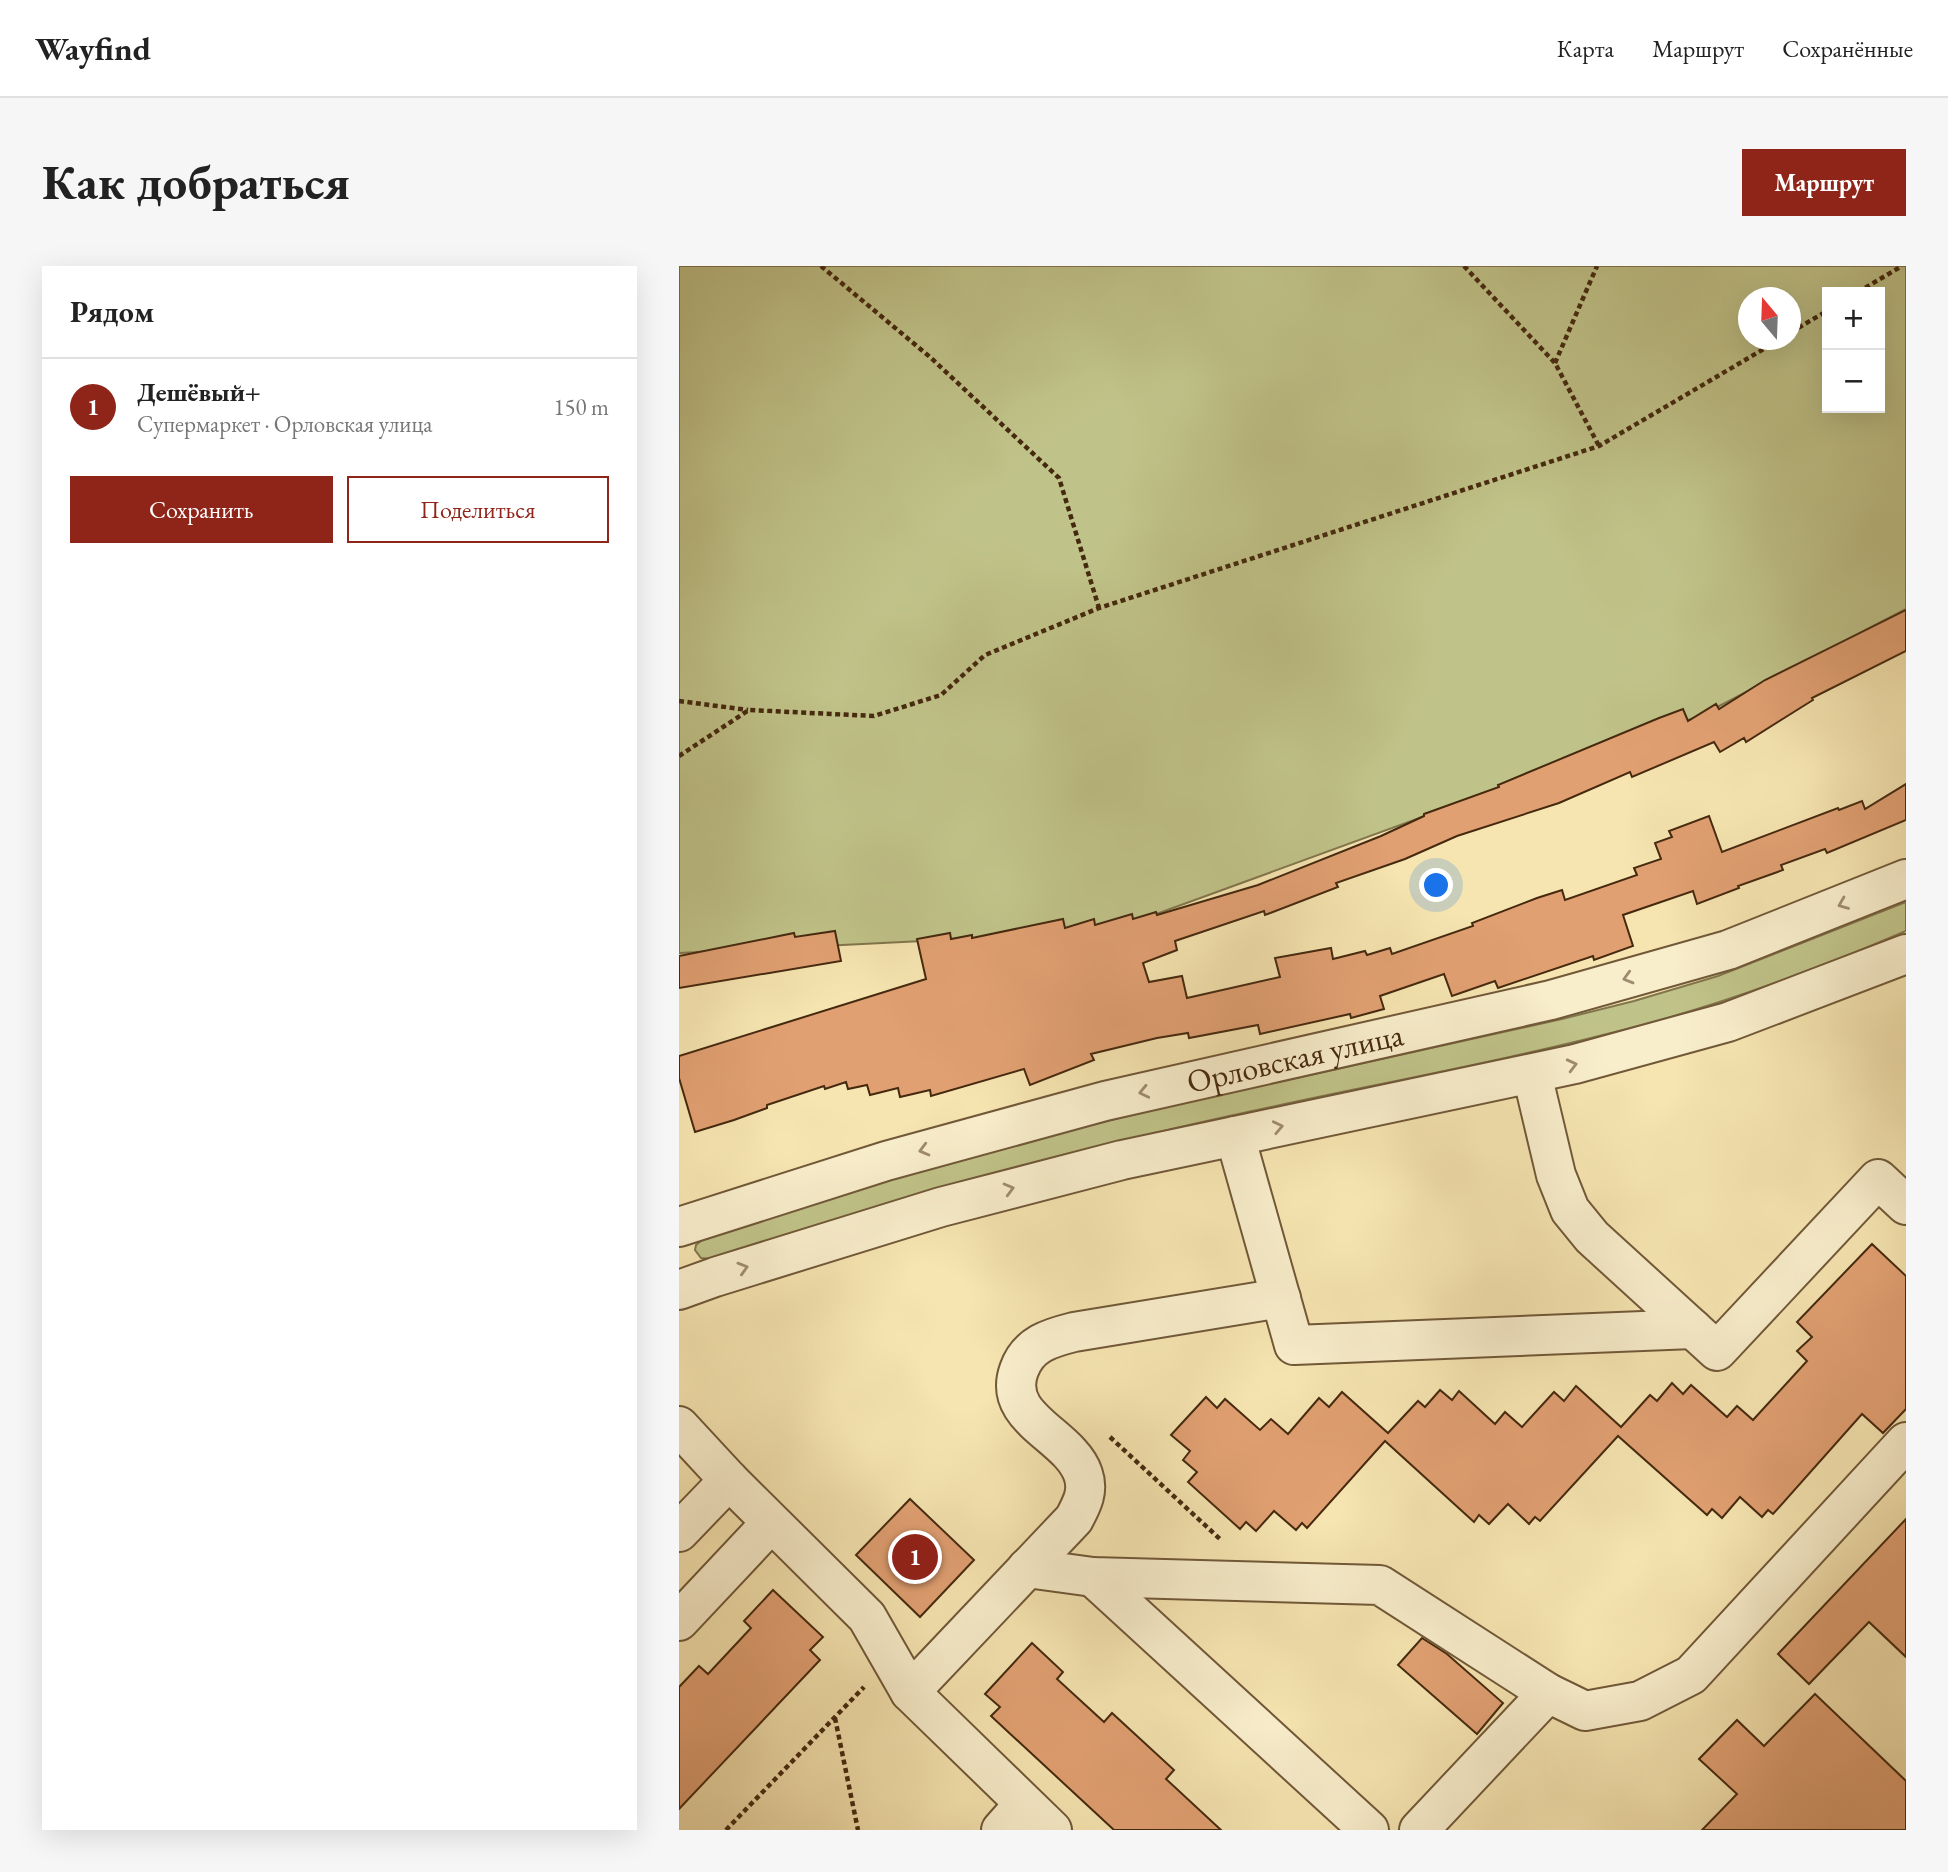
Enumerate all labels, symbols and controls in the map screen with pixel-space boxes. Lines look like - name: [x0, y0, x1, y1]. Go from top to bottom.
- text: Wayfind: [35, 27, 151, 70]
- text: Карта: [1557, 33, 1614, 64]
- text: Маршрут: [1652, 33, 1744, 64]
- text: Сохранённые: [1782, 33, 1913, 64]
- button: Маршрут: [1742, 149, 1906, 216]
- text: Как добраться: [42, 150, 350, 214]
- north arrow: [1738, 287, 1801, 350]
- map controls: [1822, 287, 1885, 413]
- button: +: [1822, 287, 1885, 350]
- text: Рядом: [70, 292, 154, 331]
- button: −: [1822, 350, 1885, 413]
- text: Дешёвый+: [137, 375, 261, 409]
- text: 1: [87, 392, 99, 422]
- text: 150 m: [553, 392, 609, 422]
- text: Супермаркет · Орловская улица: [137, 409, 432, 439]
- button: Сохранить: [70, 476, 333, 543]
- button: Поделиться: [347, 476, 609, 543]
- your location: [1419, 868, 1453, 902]
- one-way arrow: [1837, 896, 1850, 910]
- one-way arrow: [1622, 970, 1634, 984]
- street label: Орловская улица: [1183, 1013, 1407, 1103]
- one-way arrow: [1566, 1059, 1578, 1073]
- one-way arrow: [1138, 1084, 1150, 1099]
- one-way arrow: [1272, 1121, 1284, 1136]
- one-way arrow: [918, 1142, 930, 1157]
- one-way arrow: [1002, 1183, 1014, 1197]
- one-way arrow: [737, 1261, 749, 1276]
- pin: 1: [892, 1531, 938, 1583]

